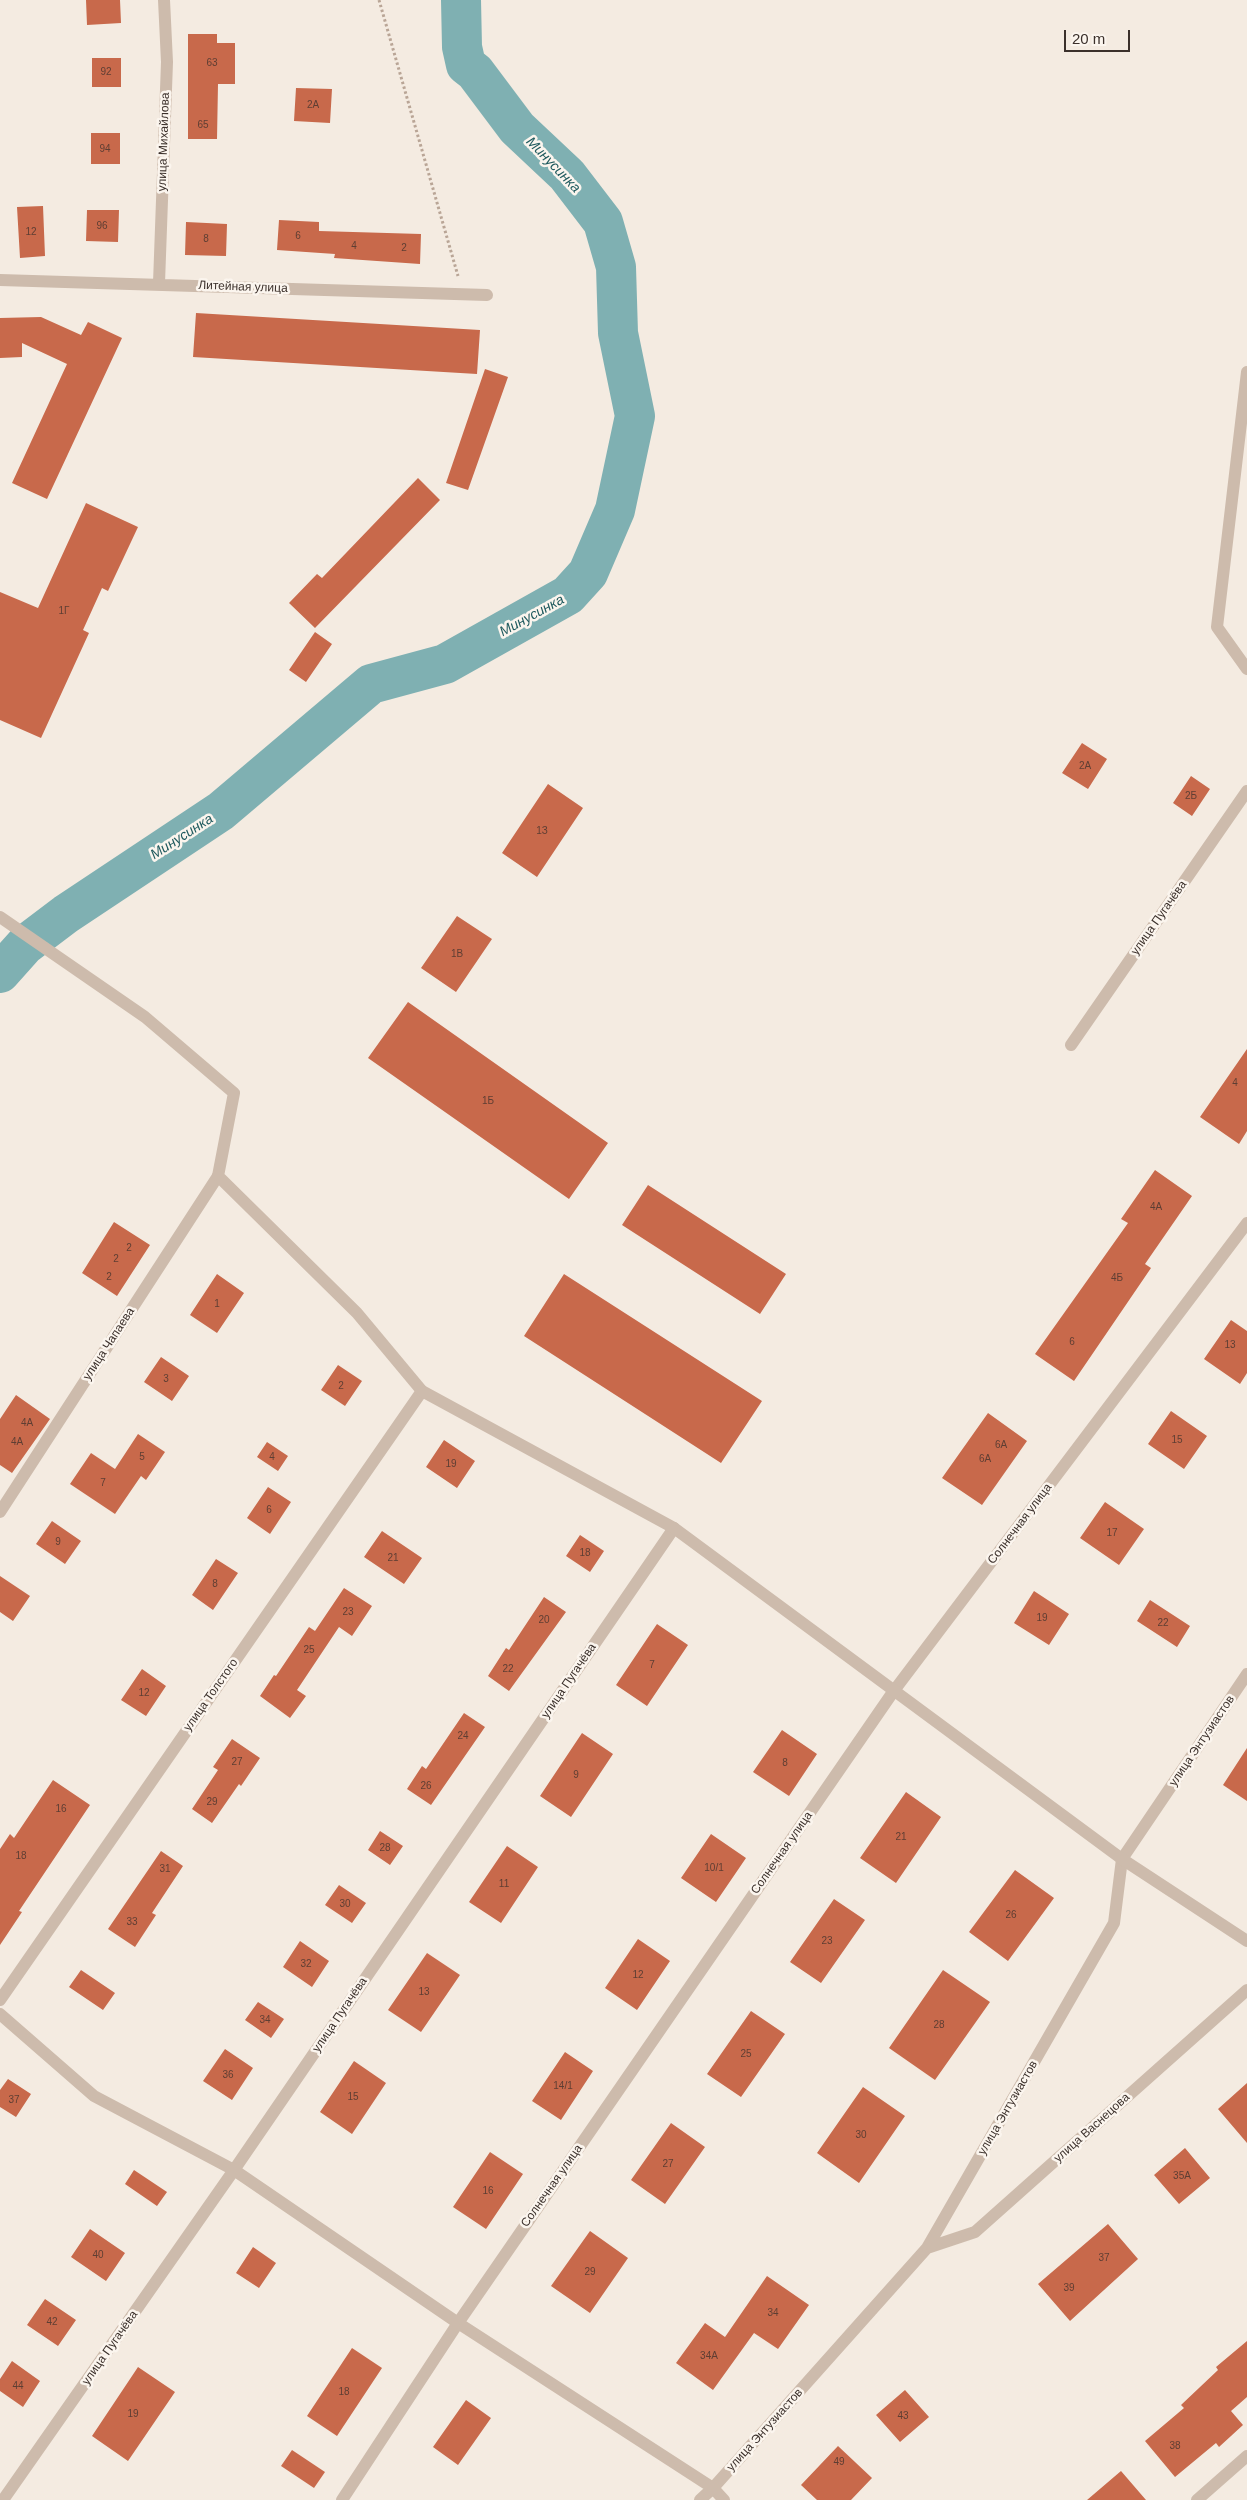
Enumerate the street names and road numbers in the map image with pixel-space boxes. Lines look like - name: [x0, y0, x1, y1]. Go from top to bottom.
- street label: улица Михайлова: [155, 92, 173, 192]
- street label: Литейная улица: [198, 278, 288, 296]
- street label: улица Пугачёва: [1128, 878, 1190, 958]
- street label: улица Чапаева: [80, 1305, 138, 1383]
- street label: Солнечная улица: [985, 1481, 1055, 1567]
- street label: улица Пугачёва: [539, 1641, 599, 1721]
- street label: улица Толстого: [181, 1656, 241, 1734]
- street label: улица Энтузиастов: [1166, 1693, 1238, 1789]
- street label: Солнечная улица: [748, 1809, 816, 1897]
- street label: улица Пугачёва: [310, 1975, 370, 2055]
- street label: улица Энтузиастов: [975, 2058, 1041, 2158]
- street label: улица Васнецова: [1051, 2090, 1133, 2166]
- street label: Солнечная улица: [518, 2142, 586, 2230]
- street label: улица Пугачёва: [79, 2308, 141, 2388]
- street label: улица Энтузиастов: [724, 2386, 806, 2474]

